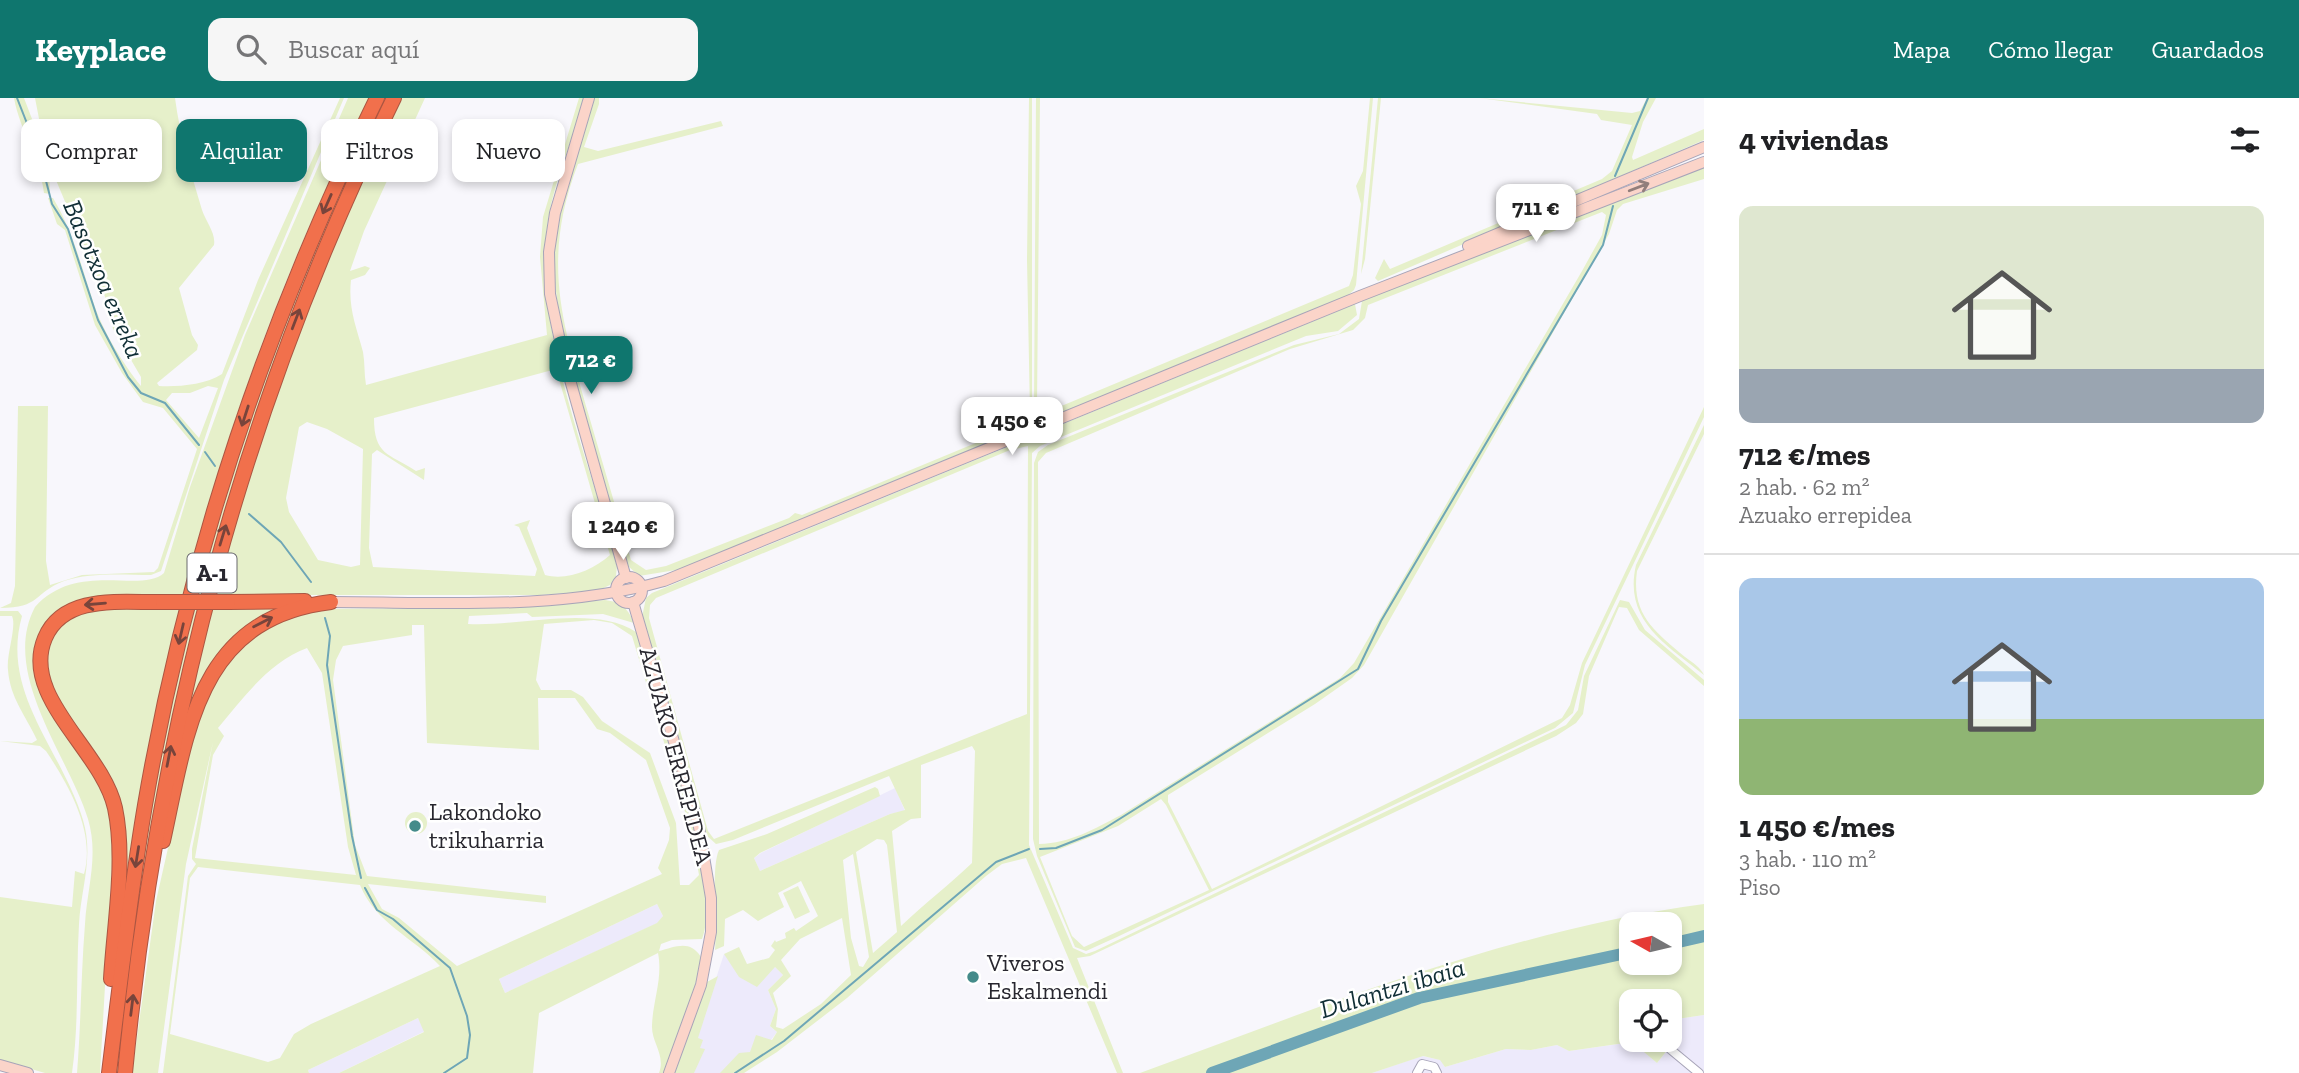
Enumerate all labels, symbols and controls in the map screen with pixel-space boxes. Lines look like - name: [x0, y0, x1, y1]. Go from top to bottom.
- search box: [208, 18, 698, 81]
- text: Keyplace: [35, 30, 166, 69]
- icon: search: [232, 30, 270, 68]
- text: Buscar aquí: [288, 33, 419, 65]
- text: Mapa: [1893, 35, 1950, 64]
- text: Cómo llegar: [1988, 35, 2114, 64]
- text: Guardados: [2152, 35, 2264, 64]
- chip: Comprar: [21, 119, 162, 182]
- chip: Alquilar: [176, 119, 307, 182]
- chip: Filtros: [321, 119, 438, 182]
- chip: Nuevo: [452, 119, 565, 182]
- icon: filters: [2226, 121, 2264, 159]
- text: 4 viviendas: [1739, 122, 1888, 158]
- one-way arrow: [1628, 179, 1650, 192]
- pin: 711 €: [1487, 184, 1585, 244]
- one-way arrow: [320, 193, 333, 214]
- text: 711 €: [1512, 193, 1560, 221]
- water label: Basotxoa erreka: [56, 195, 152, 363]
- icon: home: [1939, 252, 2065, 378]
- one-way arrow: [291, 309, 303, 331]
- pin: 712 €: [542, 336, 640, 396]
- text: 712 €: [566, 345, 616, 373]
- pin: 1 450 €: [947, 398, 1077, 457]
- one-way arrow: [238, 405, 251, 427]
- text: 1 450 €: [977, 406, 1047, 434]
- text: 712 €/mes: [1739, 437, 1870, 473]
- text: 2 hab. · 62 m²: [1739, 473, 1870, 501]
- text: Azuako errepidea: [1739, 501, 1912, 529]
- pin: 1 240 €: [558, 503, 688, 562]
- text: 1 240 €: [588, 511, 658, 539]
- one-way arrow: [217, 524, 230, 546]
- road number: A-1: [188, 554, 236, 593]
- one-way arrow: [84, 598, 107, 611]
- one-way arrow: [252, 615, 273, 628]
- one-way arrow: [174, 622, 187, 645]
- icon: home: [1939, 624, 2065, 750]
- street label: AZUAKO ERREPIDEA: [633, 644, 720, 868]
- one-way arrow: [163, 745, 177, 768]
- place label: Lakondoko trikuharria: [429, 797, 545, 854]
- text: 1 450 €/mes: [1739, 809, 1895, 845]
- marker: Lakondoko trikuharria: [407, 818, 423, 834]
- one-way arrow: [130, 845, 143, 868]
- text: 3 hab. · 110 m²: [1739, 845, 1876, 873]
- text: Piso: [1739, 873, 1781, 901]
- north arrow: [1619, 912, 1682, 975]
- map controls: [1619, 912, 1682, 1052]
- place label: Viveros Eskalmendi: [986, 948, 1108, 1005]
- water label: Dulantzi ibaia: [1316, 951, 1468, 1025]
- marker: Viveros Eskalmendi: [965, 969, 981, 985]
- button: locate: [1619, 989, 1682, 1052]
- one-way arrow: [126, 994, 139, 1017]

